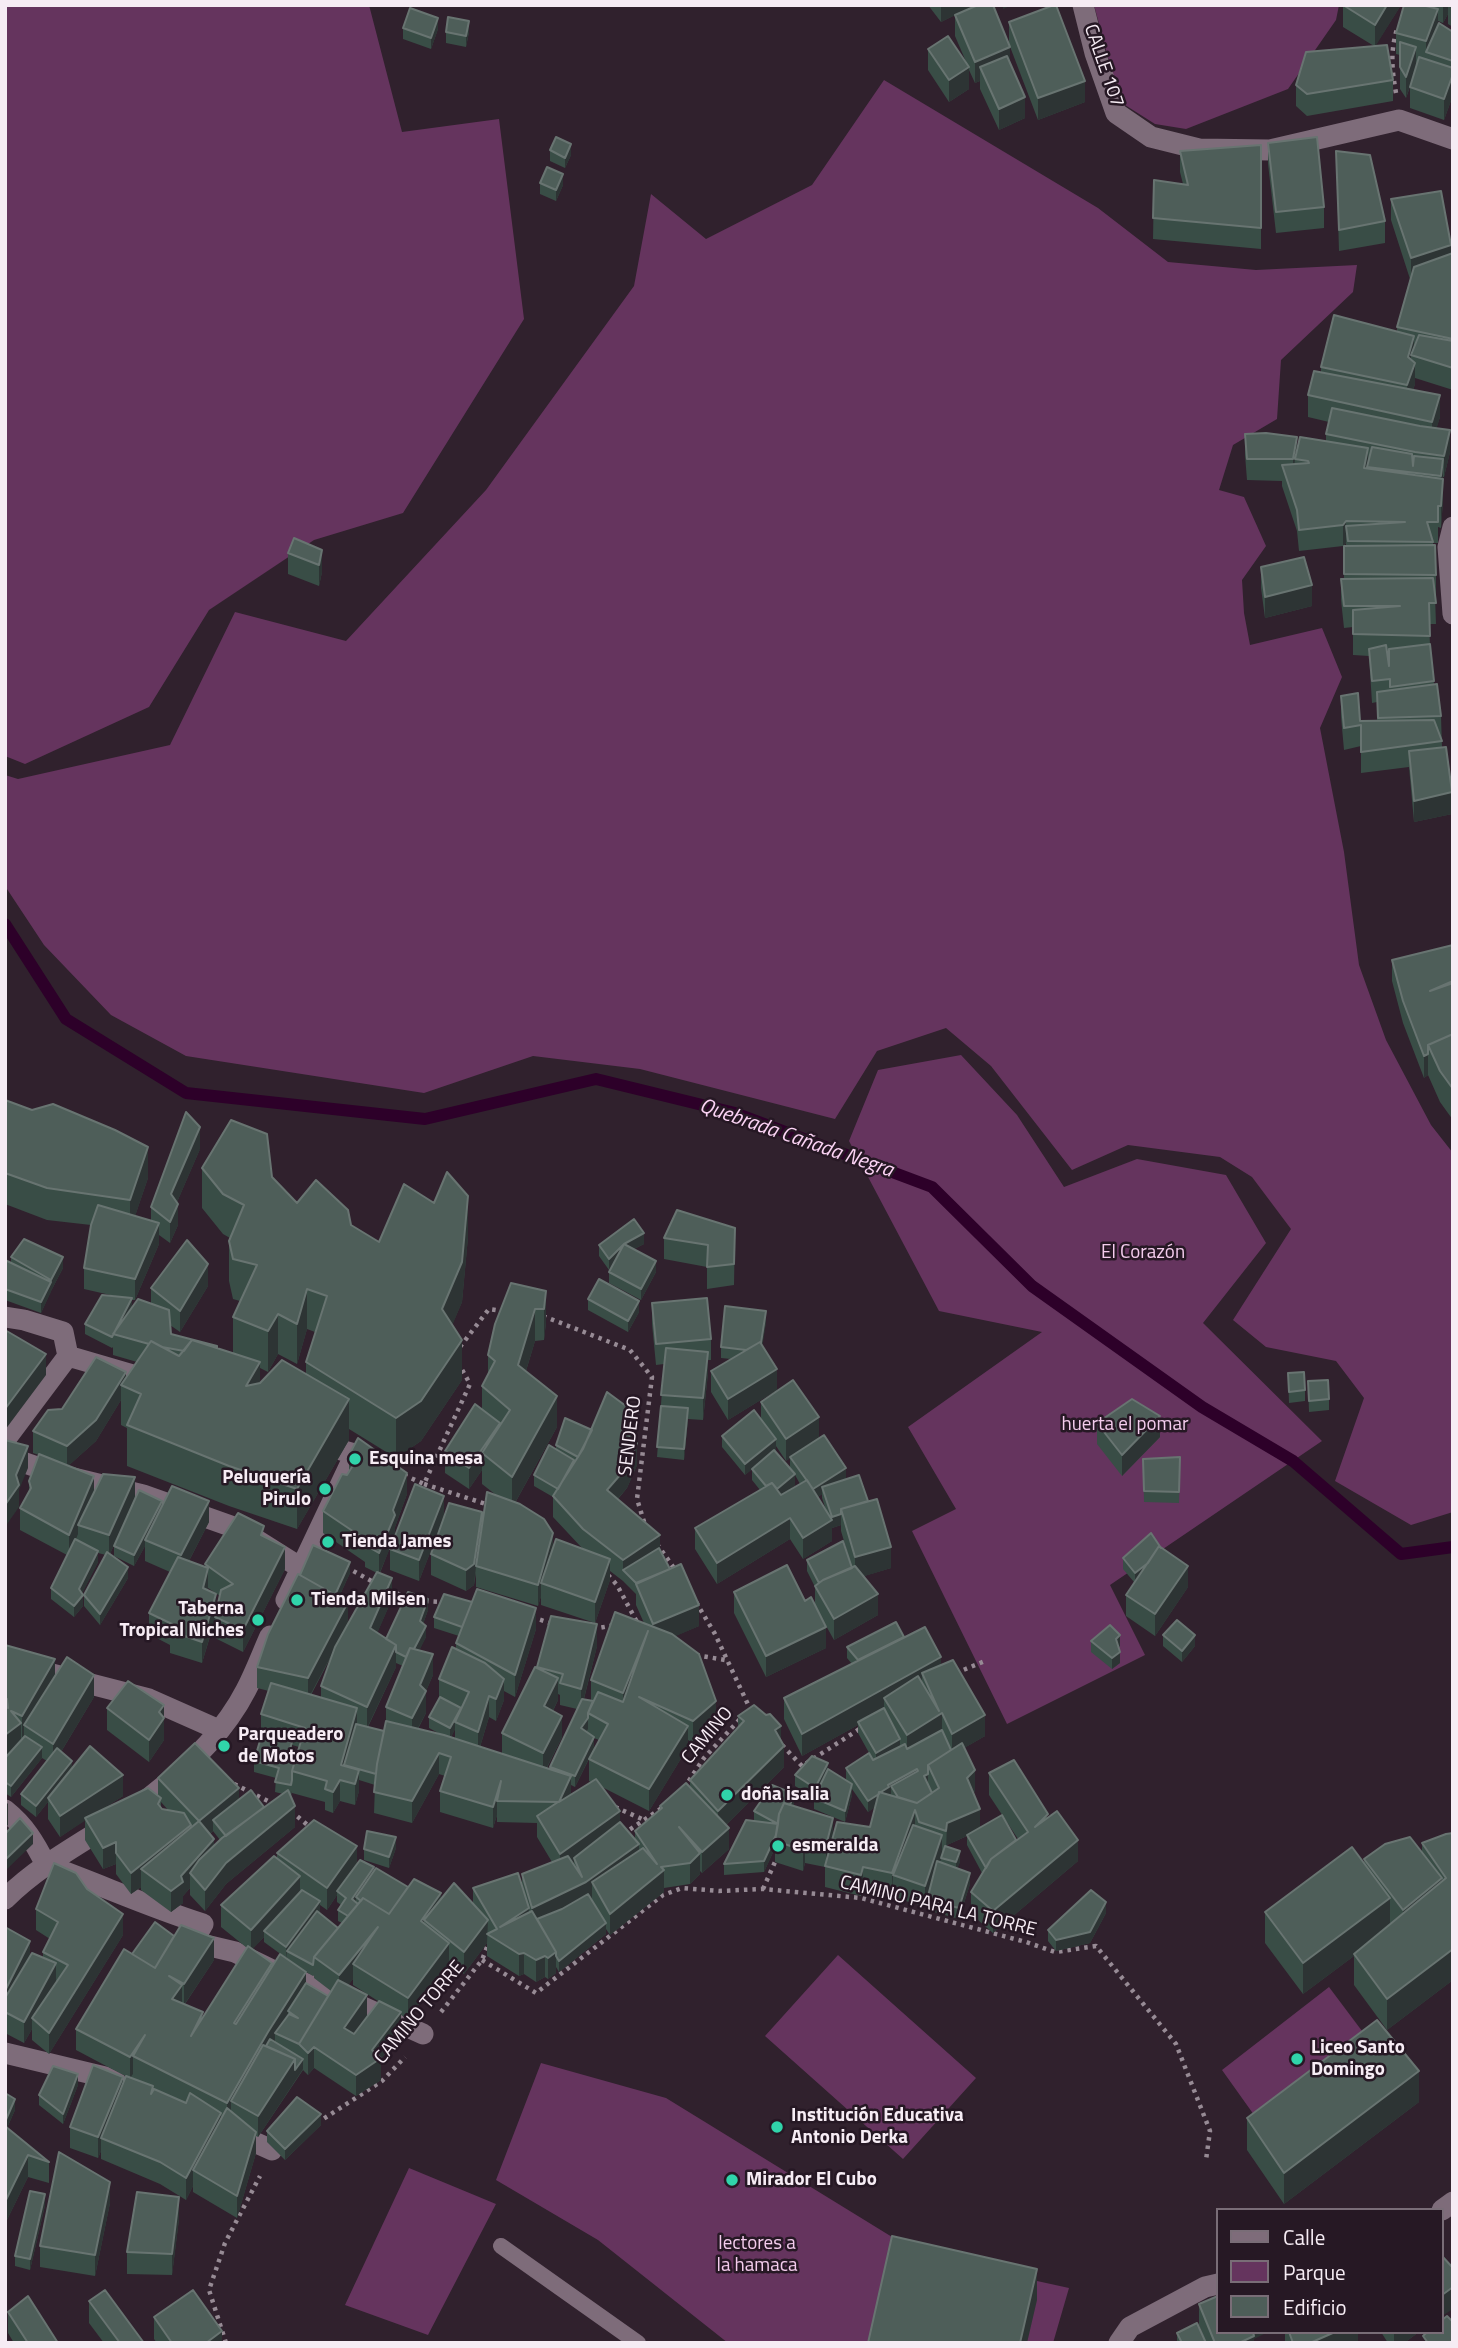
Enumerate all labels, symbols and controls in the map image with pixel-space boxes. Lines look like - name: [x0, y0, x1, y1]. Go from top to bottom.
- street label: CALLE 107: [1078, 21, 1128, 111]
- water label: Quebrada Cañada Negra: [696, 1094, 896, 1184]
- park label: El Corazón: [1101, 1242, 1185, 1264]
- street label: SENDERO: [615, 1395, 647, 1477]
- park label: huerta el pomar: [1061, 1414, 1189, 1436]
- place label: Esquina mesa: [369, 1448, 483, 1470]
- marker: Esquina mesa: [347, 1451, 363, 1467]
- place label: Peluquería Pirulo: [222, 1467, 311, 1511]
- marker: Peluquería Pirulo: [317, 1481, 333, 1497]
- place label: Tienda James: [342, 1531, 451, 1553]
- marker: Tienda James: [320, 1534, 336, 1550]
- place label: Tienda Milsen: [311, 1589, 426, 1611]
- marker: Tienda Milsen: [289, 1592, 305, 1608]
- place label: Taberna Tropical Niches: [119, 1598, 244, 1642]
- marker: Taberna Tropical Niches: [250, 1612, 266, 1628]
- street label: CAMINO: [678, 1703, 738, 1769]
- place label: Parqueadero de Motos: [238, 1724, 343, 1768]
- marker: Parqueadero de Motos: [216, 1738, 232, 1754]
- place label: doña isalia: [741, 1784, 829, 1806]
- marker: doña isalia: [719, 1787, 735, 1803]
- place label: esmeralda: [792, 1835, 878, 1857]
- marker: esmeralda: [770, 1838, 786, 1854]
- street label: CAMINO PARA LA TORRE: [837, 1872, 1039, 1942]
- street label: CAMINO TORRE: [370, 1957, 470, 2069]
- place label: Liceo Santo Domingo: [1311, 2037, 1405, 2081]
- marker: Liceo Santo Domingo: [1289, 2051, 1305, 2067]
- place label: Institución Educativa Antonio Derka: [791, 2105, 964, 2149]
- marker: Institución Educativa Antonio Derka: [769, 2119, 785, 2135]
- place label: Mirador El Cubo: [746, 2169, 877, 2191]
- marker: Mirador El Cubo: [724, 2172, 740, 2188]
- legend: [1216, 2208, 1444, 2334]
- text: Calle: [1283, 2221, 1325, 2253]
- park label: lectores a la hamaca: [716, 2233, 798, 2277]
- text: Parque: [1283, 2256, 1346, 2288]
- text: Edificio: [1283, 2291, 1347, 2323]

